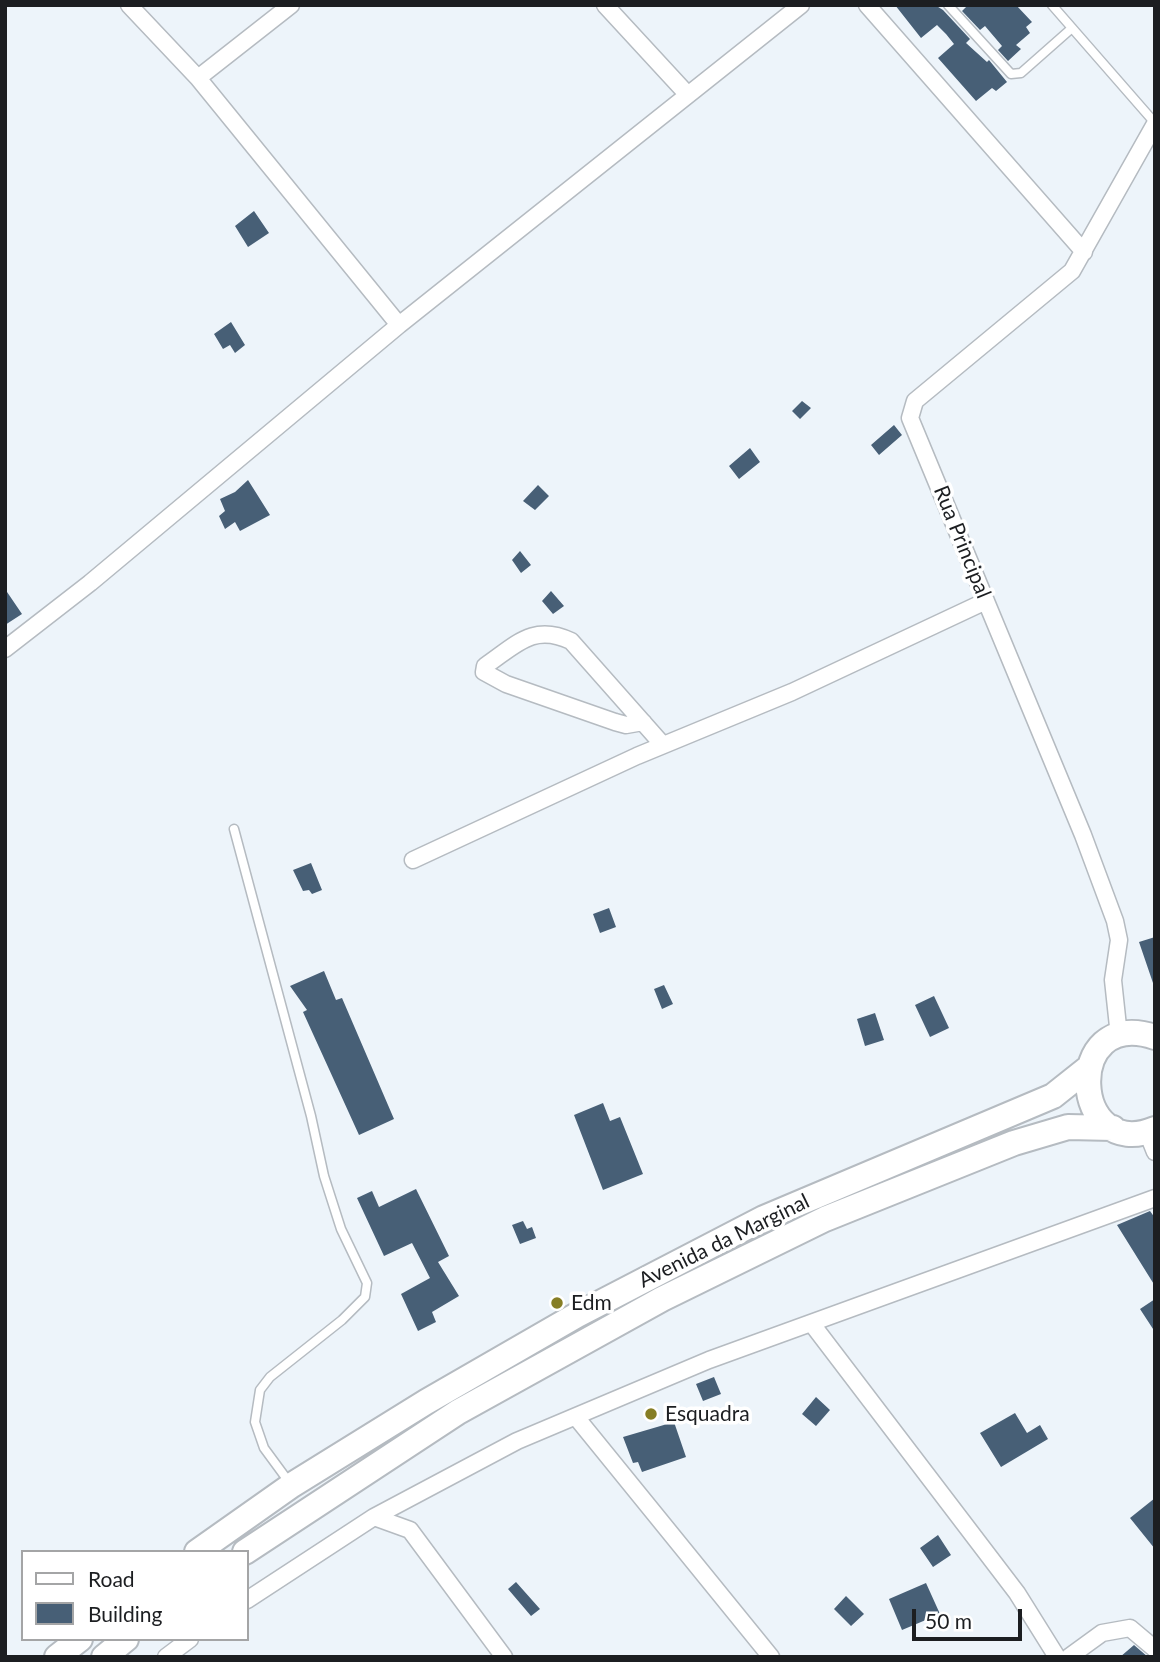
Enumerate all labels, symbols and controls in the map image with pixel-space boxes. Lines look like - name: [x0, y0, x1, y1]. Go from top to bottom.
- street label: Rua Principal: [928, 482, 996, 602]
- street label: Avenida da Marginal: [634, 1189, 814, 1293]
- place label: Edm: [571, 1290, 612, 1316]
- marker: Edm: [549, 1295, 565, 1311]
- place label: Esquadra: [665, 1401, 750, 1427]
- marker: Esquadra: [643, 1406, 659, 1422]
- legend: [21, 1550, 248, 1641]
- text: Road: [88, 1566, 135, 1591]
- scale bar: [915, 1596, 1025, 1640]
- text: Building: [88, 1601, 163, 1626]
- text: 50 m: [925, 1608, 972, 1633]

